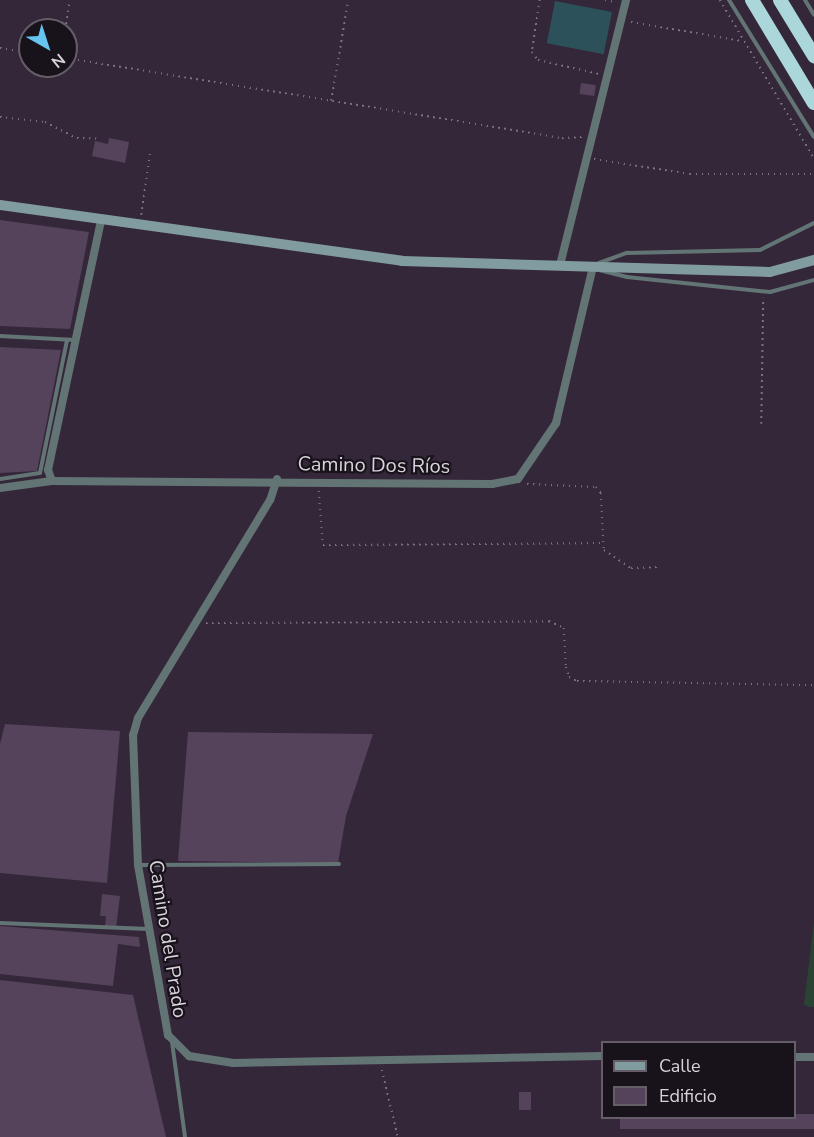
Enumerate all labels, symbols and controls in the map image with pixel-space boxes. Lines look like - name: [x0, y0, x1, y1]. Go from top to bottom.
- north arrow: [18, 18, 78, 78]
- text: N: [46, 48, 70, 73]
- street label: Camino Dos Ríos: [298, 452, 450, 478]
- street label: Camino del Prado: [144, 858, 192, 1020]
- legend: [601, 1041, 796, 1119]
- text: Calle: [659, 1054, 701, 1078]
- text: Edificio: [659, 1084, 717, 1108]

